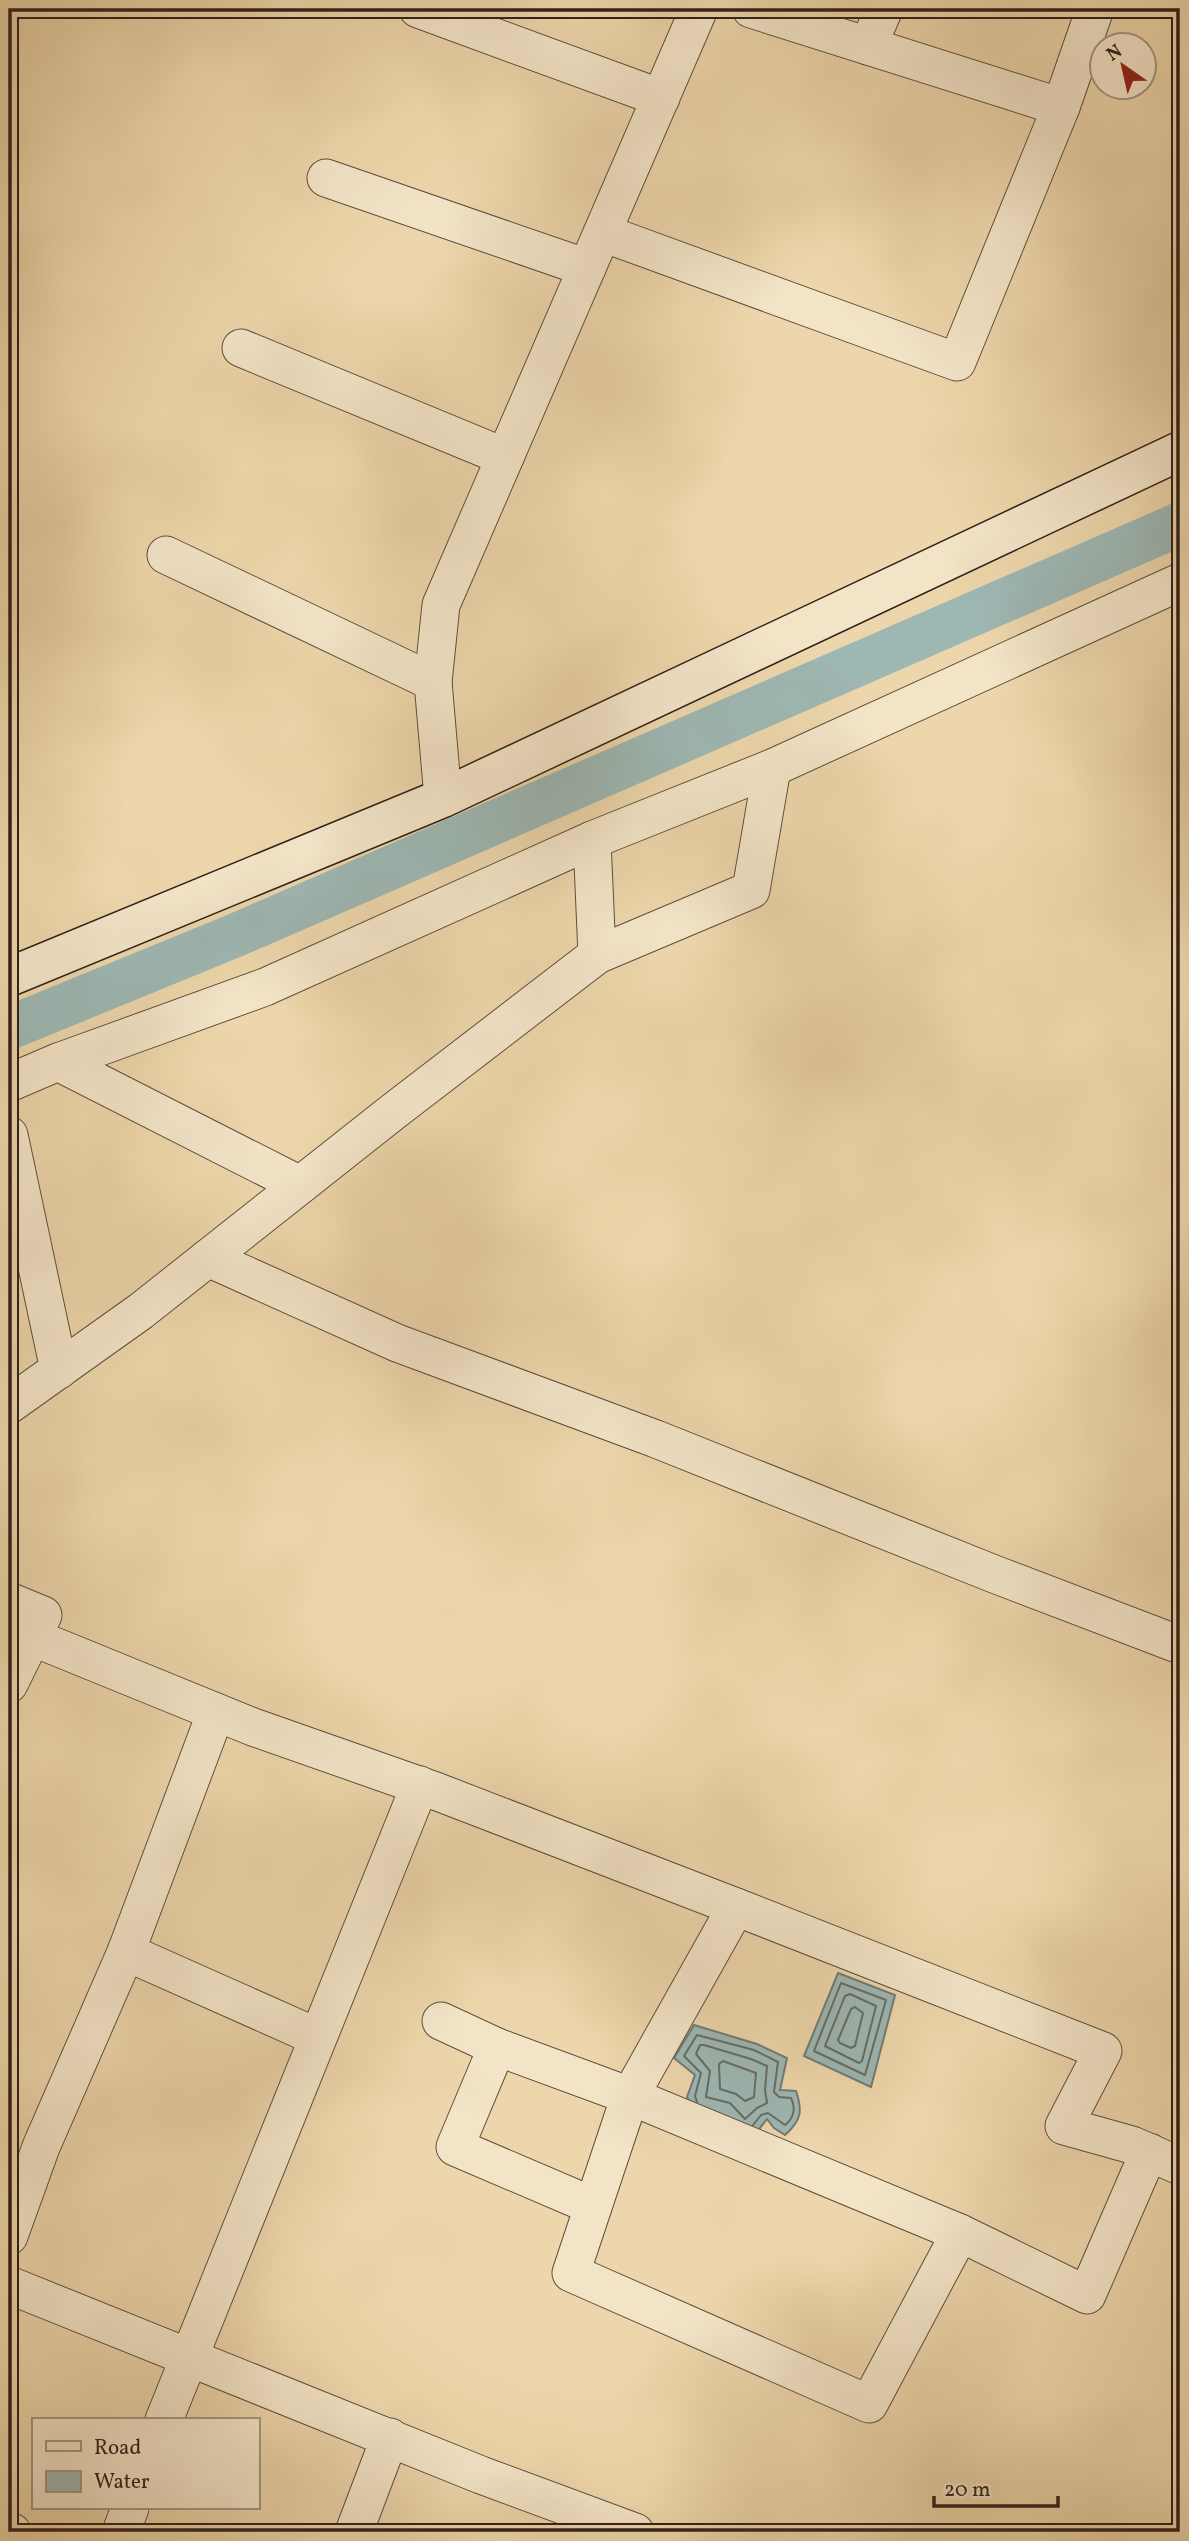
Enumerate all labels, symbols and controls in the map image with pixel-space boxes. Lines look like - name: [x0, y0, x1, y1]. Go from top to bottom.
- north arrow: [1088, 32, 1158, 102]
- text: N: [1102, 39, 1128, 68]
- legend: [32, 2418, 259, 2510]
- text: Road: [94, 2434, 141, 2463]
- scale bar: [934, 2464, 1058, 2508]
- text: Water: [94, 2468, 150, 2497]
- text: 20 m: [944, 2476, 990, 2505]

